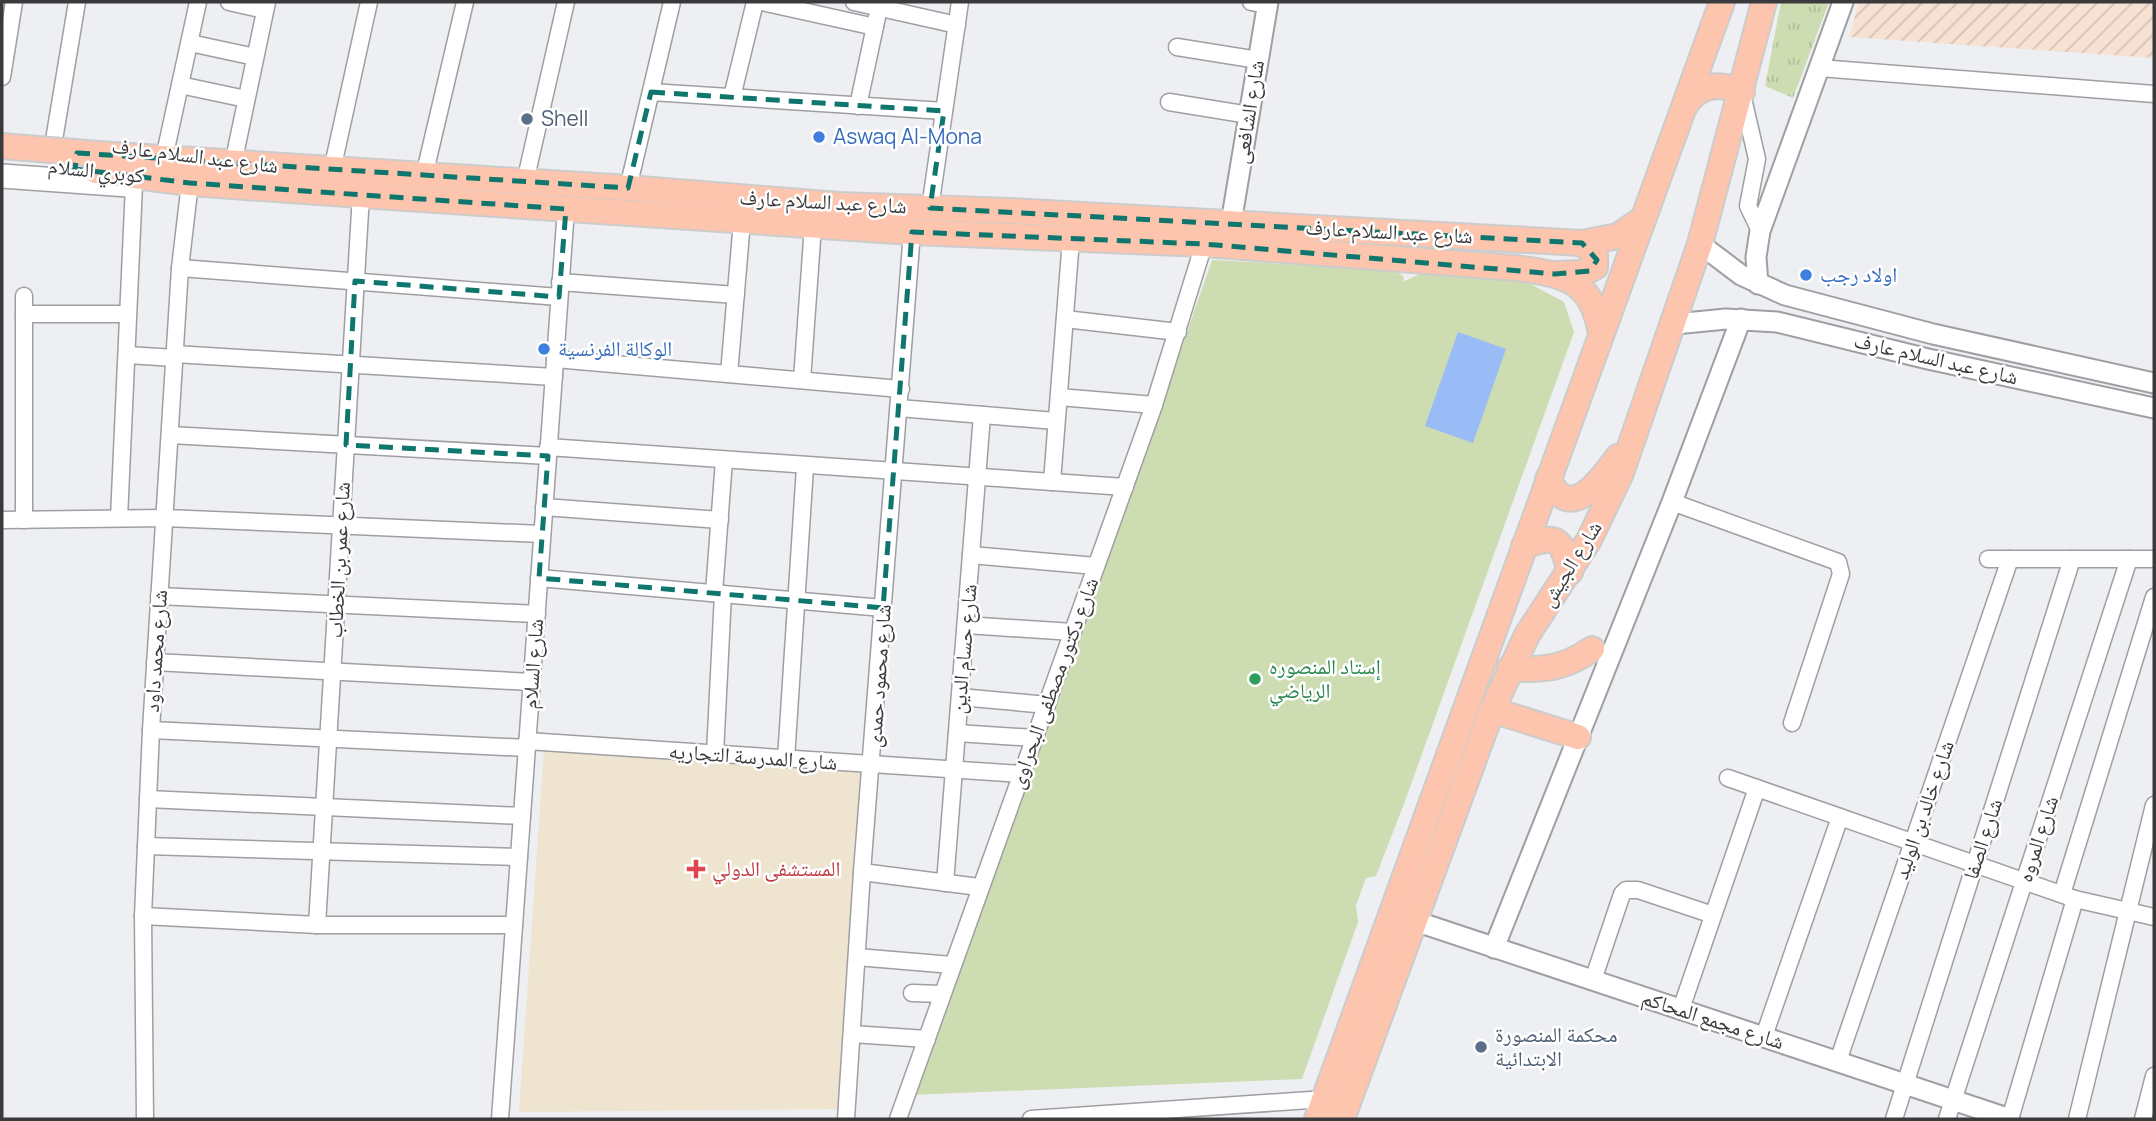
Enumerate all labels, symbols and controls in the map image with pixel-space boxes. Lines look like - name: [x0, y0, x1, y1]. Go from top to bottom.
- street label: شارع الشافعى: [1226, 58, 1270, 166]
- place label: Shell: [541, 104, 589, 132]
- marker: Shell: [519, 111, 535, 127]
- place label: Aswaq Al-Mona: [833, 122, 982, 150]
- marker: Aswaq Al-Mona: [811, 129, 827, 145]
- street label: شارع عبد السلام عارف: [110, 131, 280, 180]
- street label: كوبري السلام: [46, 151, 146, 192]
- street label: شارع عبد السلام عارف: [739, 183, 907, 220]
- street label: شارع عبد السلام عارف: [1305, 213, 1473, 250]
- place label: اولاد رجب: [1820, 260, 1897, 288]
- marker: اولاد رجب: [1798, 267, 1814, 283]
- street label: شارع عبد السلام عارف: [1851, 326, 2021, 391]
- place label: الوكالة الفرنسية: [558, 334, 672, 362]
- marker: الوكالة الفرنسية: [536, 341, 552, 357]
- street label: شارع عمر بن الخطاب: [320, 481, 356, 639]
- street label: شارع الجيش: [1533, 515, 1608, 612]
- street label: شارع دكتور مصطفى البحراوى: [1002, 573, 1104, 792]
- street label: شارع حسام الدين: [943, 583, 984, 715]
- street label: شارع محمد داود: [137, 589, 173, 713]
- street label: شارع محمود حمدى: [859, 603, 897, 749]
- street label: شارع السلام: [515, 618, 550, 710]
- place label: إستاد المنصوره الرياضي: [1269, 652, 1381, 707]
- marker: إستاد المنصوره الرياضي: [1247, 671, 1263, 687]
- street label: شارع المدرسة التجاريه: [668, 736, 838, 776]
- street label: شارع خالد بن الوليد: [1886, 737, 1960, 883]
- street label: شارع المروه: [2010, 792, 2064, 885]
- street label: شارع الصفا: [1956, 795, 2008, 883]
- place label: المستشفى الدولي: [712, 854, 840, 885]
- marker: المستشفى الدولي: [686, 859, 706, 879]
- street label: شارع مجمع المحاكم: [1638, 983, 1788, 1056]
- place label: محكمة المنصورة الابتدائية: [1495, 1020, 1618, 1072]
- marker: محكمة المنصورة الابتدائية: [1473, 1039, 1489, 1055]

